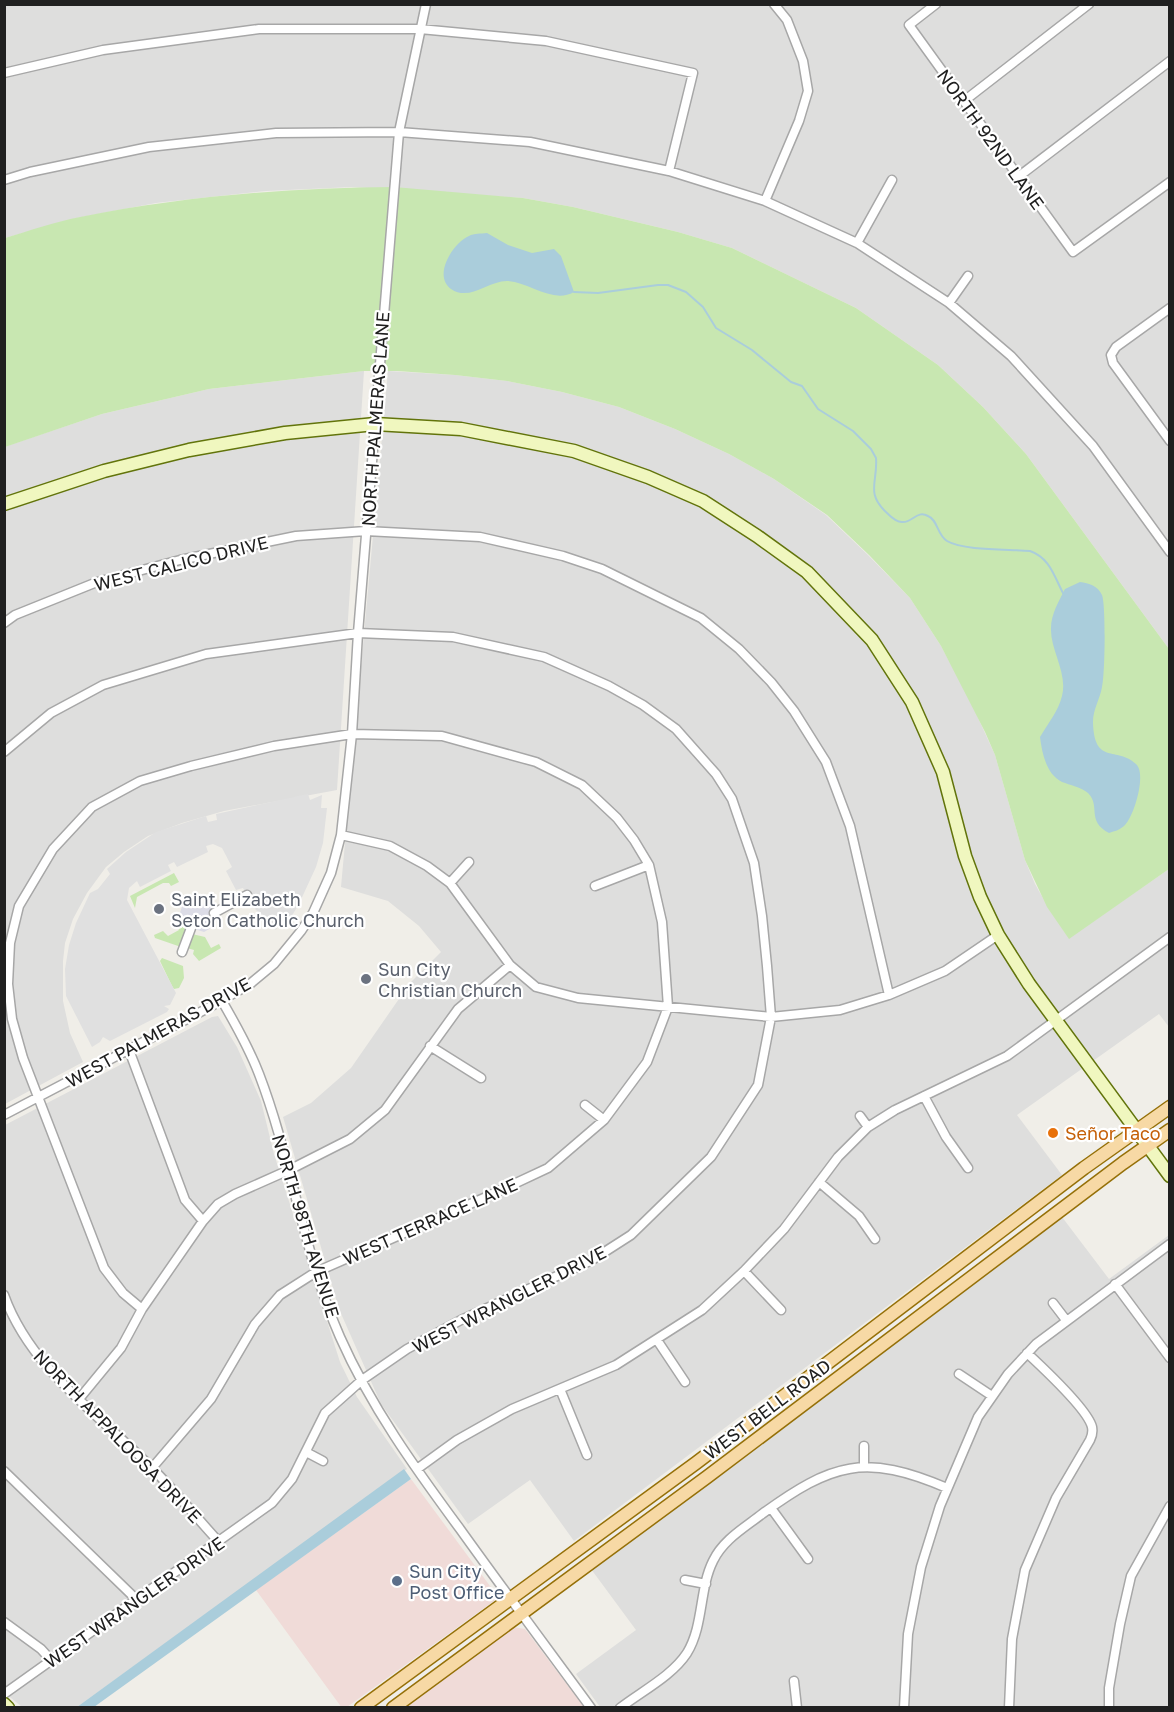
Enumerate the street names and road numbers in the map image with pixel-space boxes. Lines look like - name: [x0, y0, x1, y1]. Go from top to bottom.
- street label: NORTH 92ND LANE: [933, 65, 1049, 213]
- street label: NORTH PALMERAS LANE: [357, 311, 393, 527]
- street label: WEST CALICO DRIVE: [92, 531, 270, 595]
- street label: WEST PALMERAS DRIVE: [62, 972, 254, 1092]
- street label: NORTH 98TH AVENUE: [268, 1132, 344, 1320]
- street label: WEST TERRACE LANE: [339, 1173, 521, 1269]
- street label: WEST WRANGLER DRIVE: [408, 1240, 610, 1358]
- street label: NORTH APPALOOSA DRIVE: [29, 1345, 207, 1527]
- street label: WEST BELL ROAD: [699, 1354, 835, 1464]
- street label: WEST WRANGLER DRIVE: [40, 1531, 228, 1673]

